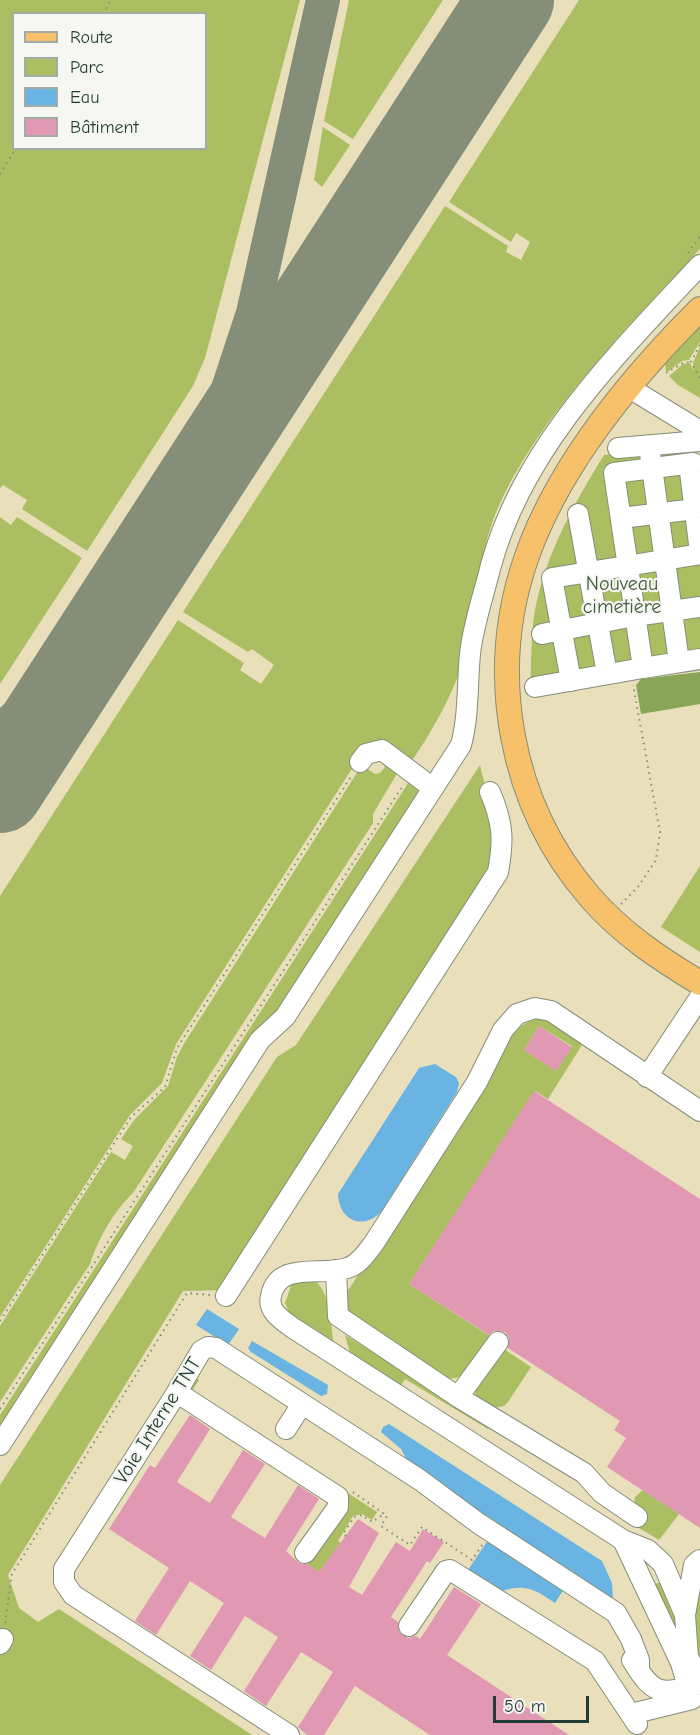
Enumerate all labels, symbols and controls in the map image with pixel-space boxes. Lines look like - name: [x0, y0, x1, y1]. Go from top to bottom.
- legend: [12, 12, 207, 150]
- text: Route: [70, 27, 113, 48]
- text: Parc: [70, 57, 104, 78]
- text: Eau: [70, 87, 99, 108]
- text: Bâtiment: [70, 117, 139, 138]
- park label: Nouveau cimetière: [583, 572, 661, 619]
- street label: Voie Interne TNT: [109, 1353, 207, 1489]
- scale bar: [496, 1684, 592, 1722]
- text: 50 m: [504, 1696, 546, 1717]

